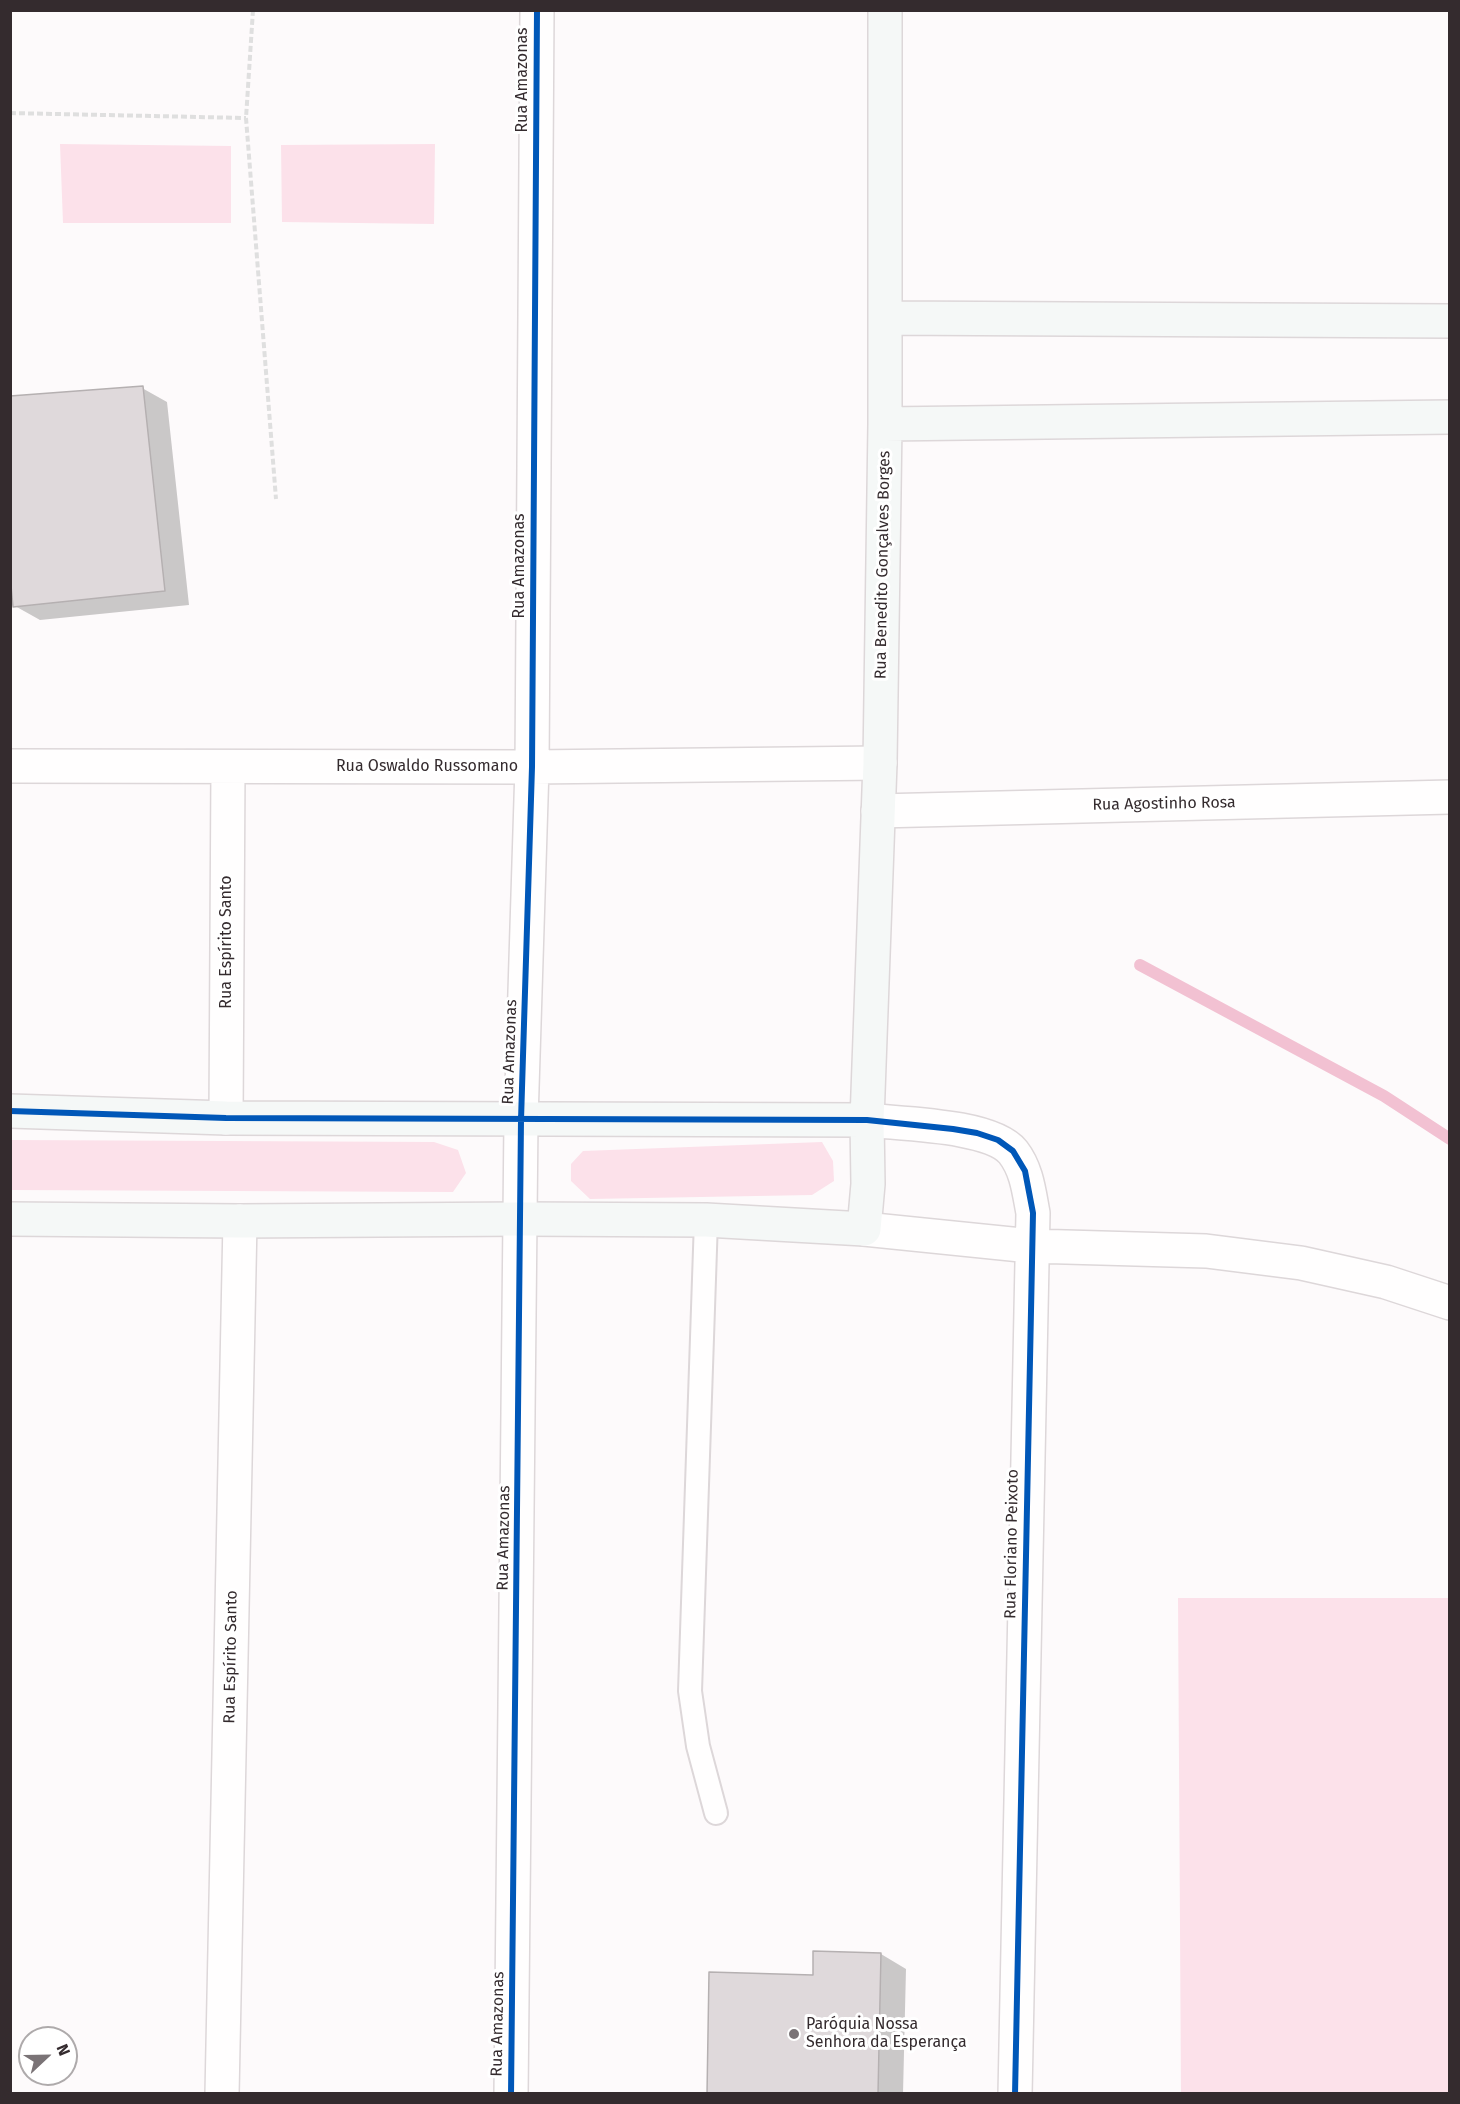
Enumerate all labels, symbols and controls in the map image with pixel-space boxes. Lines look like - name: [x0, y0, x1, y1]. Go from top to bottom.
- street label: Rua Amazonas: [513, 27, 533, 133]
- street label: Rua Benedito Gonçalves Borges: [871, 451, 895, 679]
- street label: Rua Amazonas: [510, 513, 530, 619]
- street label: Rua Oswaldo Russomano: [336, 757, 518, 777]
- street label: Rua Agostinho Rosa: [1092, 793, 1236, 815]
- street label: Rua Espírito Santo: [217, 875, 237, 1009]
- street label: Rua Amazonas: [499, 999, 521, 1105]
- street label: Rua Floriano Peixoto: [1001, 1469, 1023, 1619]
- street label: Rua Amazonas: [493, 1485, 515, 1591]
- street label: Rua Espírito Santo: [220, 1590, 242, 1724]
- street label: Rua Amazonas: [487, 1971, 509, 2077]
- place label: Paróquia Nossa Senhora da Esperança: [806, 2015, 967, 2053]
- north arrow: [18, 2026, 78, 2086]
- marker: Paróquia Nossa Senhora da Esperança: [787, 2027, 801, 2041]
- text: N: [53, 2041, 74, 2058]

